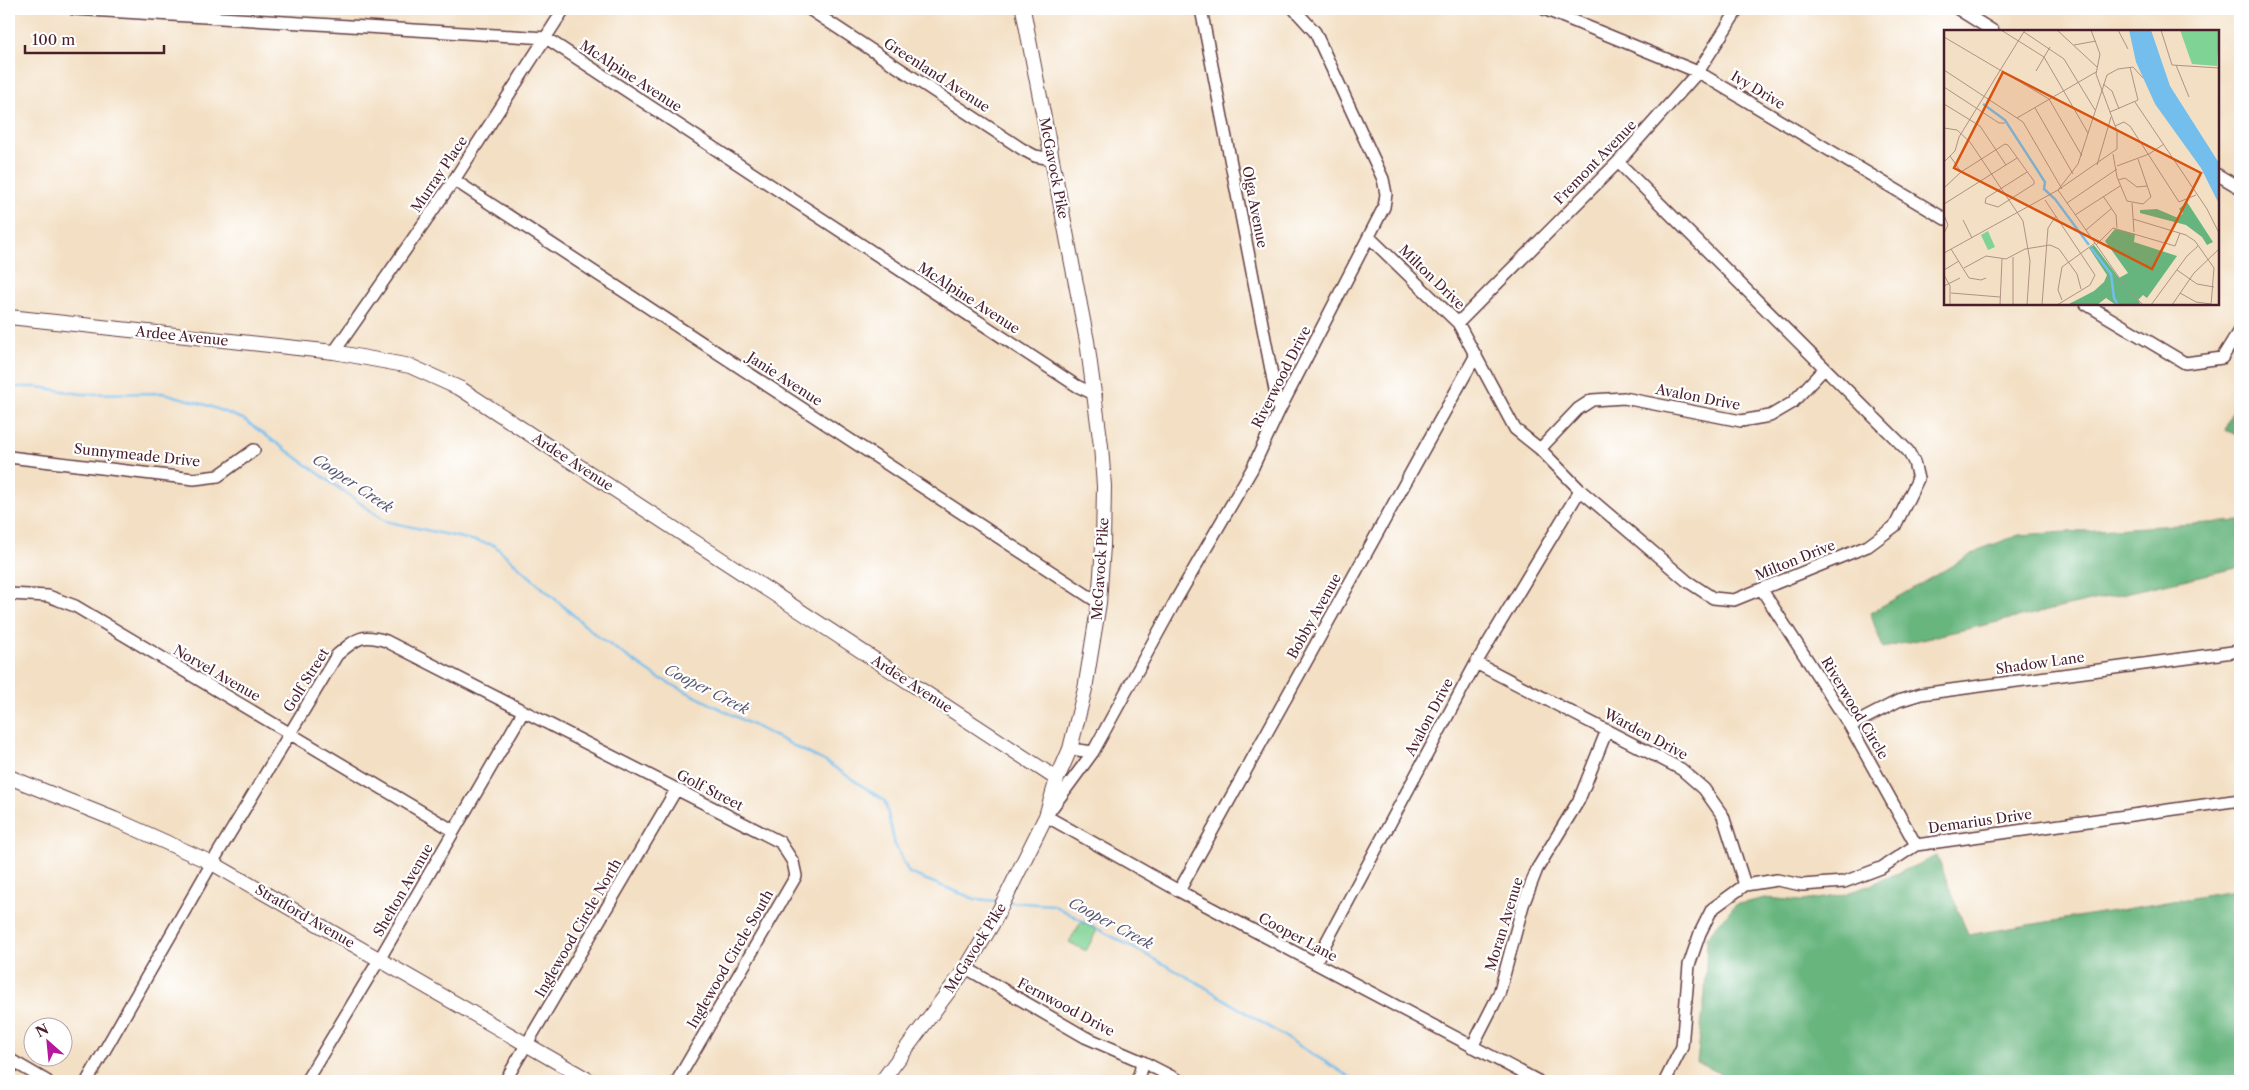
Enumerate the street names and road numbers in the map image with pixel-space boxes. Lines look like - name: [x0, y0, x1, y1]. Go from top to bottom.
- street label: Greenland Avenue: [880, 34, 994, 116]
- street label: McAlpine Avenue: [577, 36, 686, 116]
- street label: Ivy Drive: [1728, 67, 1788, 113]
- street label: McGavock Pike: [1035, 116, 1073, 220]
- street label: Fremont Avenue: [1550, 116, 1640, 208]
- street label: Murray Place: [407, 132, 471, 216]
- street label: Olga Avenue: [1238, 164, 1272, 250]
- street label: Milton Drive: [1395, 241, 1469, 313]
- street label: McAlpine Avenue: [915, 258, 1024, 338]
- street label: Ardee Avenue: [134, 322, 229, 350]
- street label: Riverwood Drive: [1247, 323, 1315, 431]
- street label: Janie Avenue: [742, 347, 826, 410]
- street label: Avalon Drive: [1653, 380, 1742, 414]
- street label: Ardee Avenue: [528, 429, 617, 495]
- street label: Sunnymeade Drive: [73, 439, 201, 471]
- street label: McGavock Pike: [1087, 517, 1113, 621]
- street label: Milton Drive: [1752, 536, 1838, 584]
- street label: Bobby Avenue: [1283, 570, 1345, 662]
- street label: Norvel Avenue: [170, 641, 264, 705]
- street label: Golf Street: [279, 644, 333, 715]
- street label: Shadow Lane: [1995, 648, 2086, 678]
- street label: Ardee Avenue: [867, 651, 956, 717]
- street label: Riverwood Circle: [1817, 654, 1893, 763]
- street label: Avalon Drive: [1400, 675, 1457, 760]
- street label: Warden Drive: [1600, 704, 1691, 764]
- street label: Golf Street: [674, 766, 746, 814]
- street label: Demarius Drive: [1927, 805, 2033, 837]
- street label: Shelton Avenue: [369, 840, 437, 940]
- street label: Inglewood Circle North: [531, 855, 625, 1001]
- street label: Moran Avenue: [1481, 875, 1527, 973]
- street label: Stratford Avenue: [252, 880, 358, 952]
- street label: Inglewood Circle South: [683, 886, 777, 1031]
- street label: McGavock Pike: [940, 899, 1010, 996]
- street label: Cooper Lane: [1255, 909, 1341, 965]
- street label: Fernwood Drive: [1014, 974, 1118, 1040]

